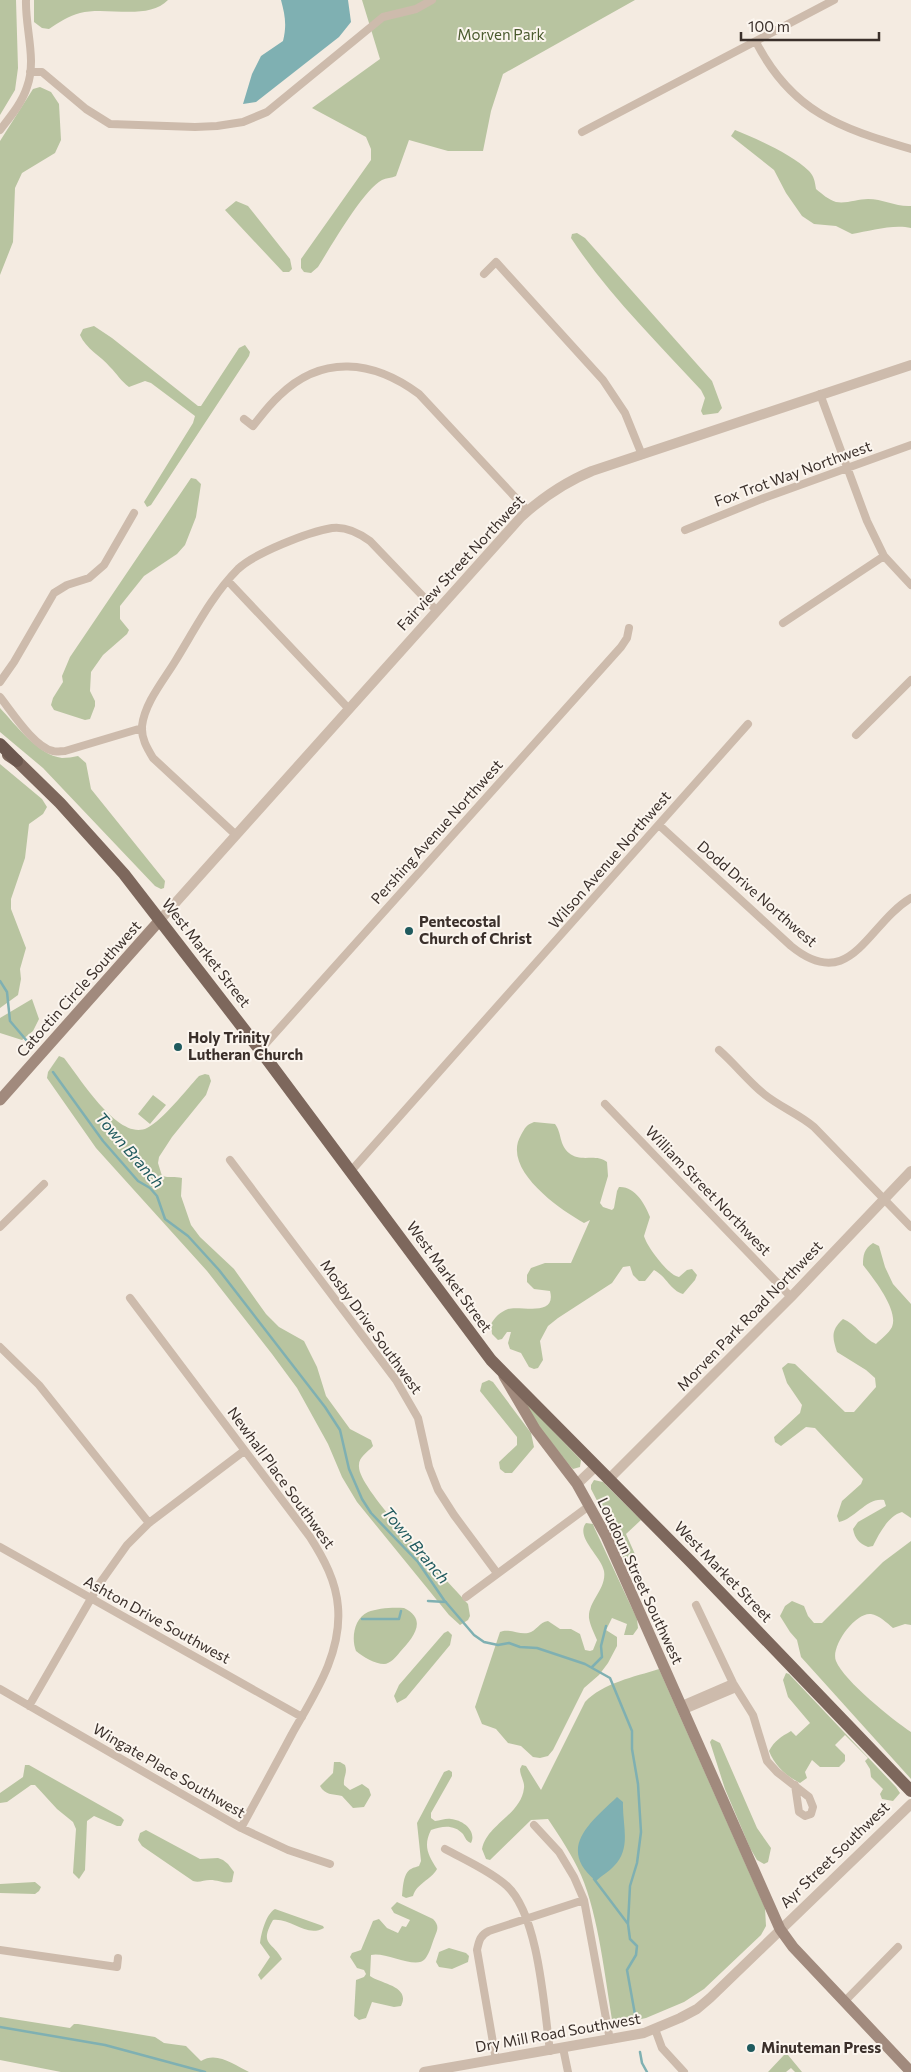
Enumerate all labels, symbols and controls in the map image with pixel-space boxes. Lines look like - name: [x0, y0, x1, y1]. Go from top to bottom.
- scale bar: [741, 10, 878, 42]
- text: 100 m: [748, 17, 790, 35]
- park label: Morven Park: [457, 25, 545, 43]
- street label: Fox Trot Way Northwest: [712, 436, 874, 510]
- street label: Fairview Street Northwest: [393, 491, 528, 634]
- street label: Pershing Avenue Northwest: [367, 755, 506, 907]
- street label: Wilson Avenue Northwest: [545, 787, 674, 932]
- street label: Dodd Drive Northwest: [694, 836, 821, 950]
- street label: West Market Street: [159, 894, 255, 1010]
- place label: Pentecostal Church of Christ: [419, 912, 532, 947]
- street label: Catoctin Circle Southwest: [12, 916, 144, 1060]
- marker: Pentecostal Church of Christ: [403, 925, 415, 937]
- place label: Holy Trinity Lutheran Church: [188, 1028, 303, 1063]
- marker: Holy Trinity Lutheran Church: [172, 1041, 184, 1053]
- water label: Town Branch: [92, 1108, 168, 1191]
- street label: William Street Northwest: [642, 1122, 775, 1259]
- street label: West Market Street: [403, 1217, 496, 1336]
- street label: Morven Park Road Northwest: [673, 1237, 826, 1394]
- street label: Mosby Drive Southwest: [317, 1256, 427, 1397]
- street label: Newhall Place Southwest: [224, 1403, 339, 1552]
- street label: Loudoun Street Southwest: [594, 1494, 688, 1667]
- water label: Town Branch: [379, 1502, 454, 1587]
- street label: West Market Street: [671, 1517, 776, 1625]
- street label: Ashton Drive Southwest: [81, 1571, 234, 1667]
- street label: Wingate Place Southwest: [90, 1719, 249, 1821]
- street label: Ayr Street Southwest: [776, 1797, 893, 1911]
- street label: Dry Mill Road Southwest: [474, 2009, 642, 2055]
- place label: Minuteman Press: [761, 2038, 881, 2056]
- marker: Minuteman Press: [745, 2042, 757, 2054]

